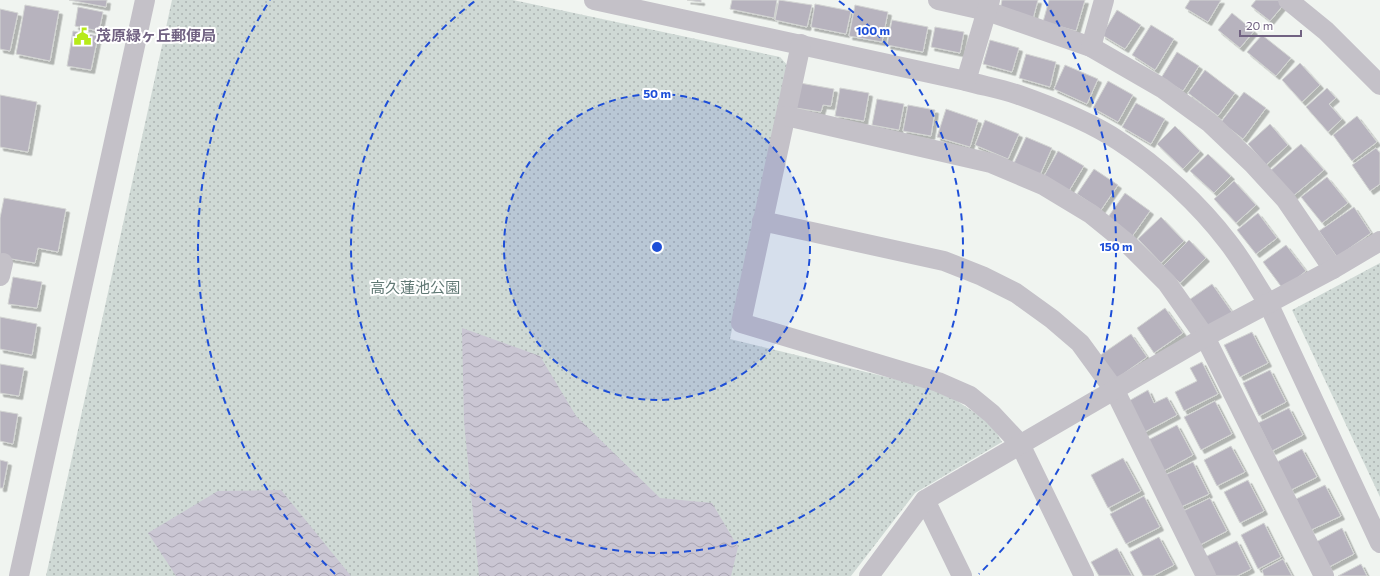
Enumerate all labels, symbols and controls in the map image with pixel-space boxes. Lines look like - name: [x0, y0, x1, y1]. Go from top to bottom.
- scale bar: [1240, 12, 1301, 38]
- text: 20 m: [1246, 18, 1273, 32]
- text: 100 m: [856, 23, 890, 37]
- public building icon: 茂原緑ヶ丘郵便局: [73, 26, 93, 46]
- place label: 茂原緑ヶ丘郵便局: [96, 26, 216, 44]
- text: 50 m: [643, 86, 671, 100]
- text: 150 m: [1099, 239, 1133, 253]
- centre of rings: [650, 240, 664, 254]
- park label: 高久蓮池公園: [370, 278, 460, 296]

